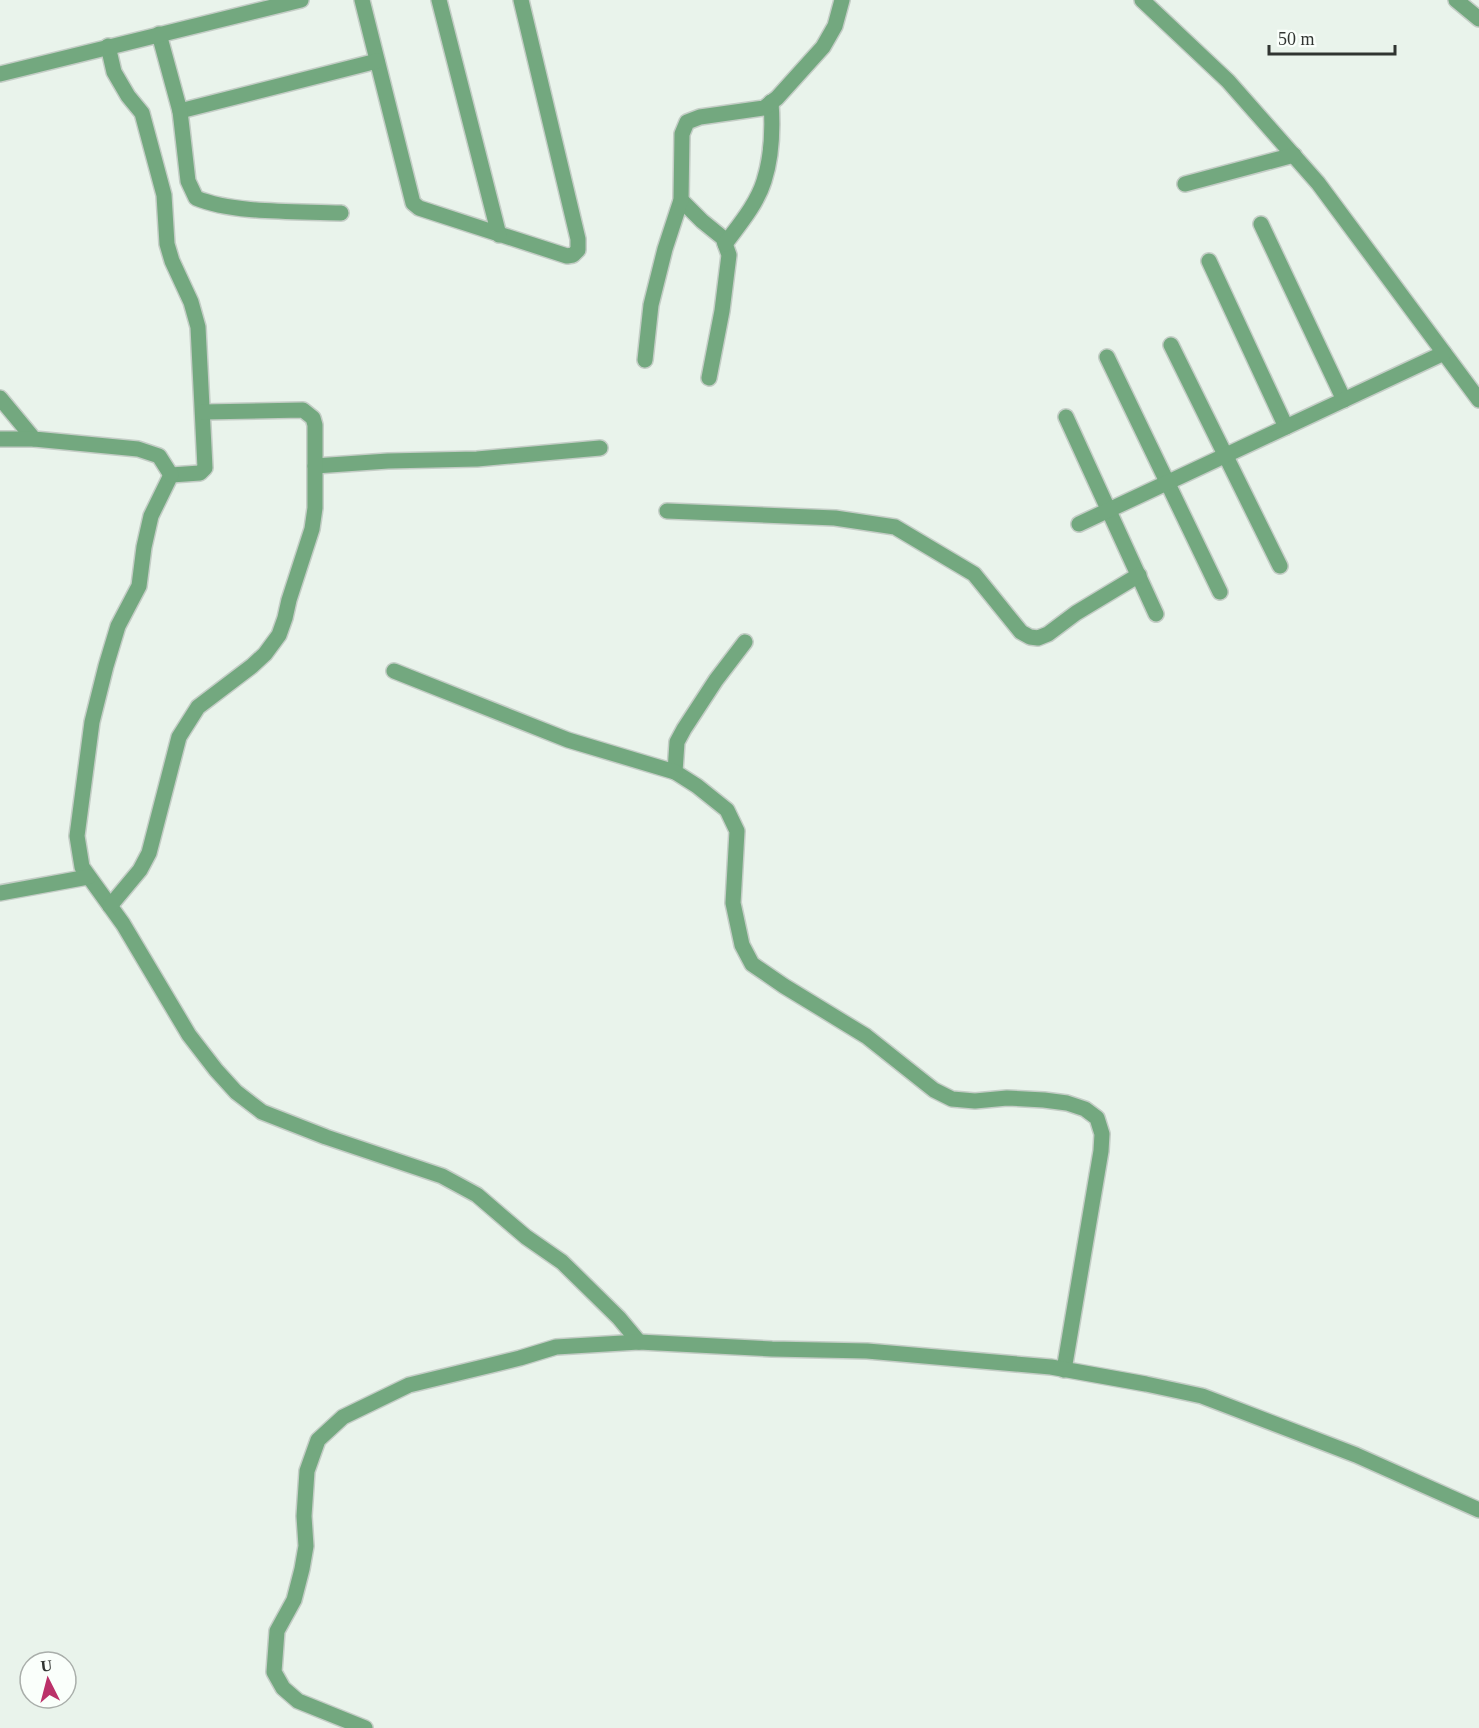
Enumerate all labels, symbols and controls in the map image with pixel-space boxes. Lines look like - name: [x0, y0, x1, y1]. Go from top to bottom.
- scale bar: [1269, 18, 1395, 56]
- text: 50 m: [1278, 29, 1315, 49]
- north arrow: [18, 1650, 78, 1710]
- text: U: [40, 1656, 54, 1675]

